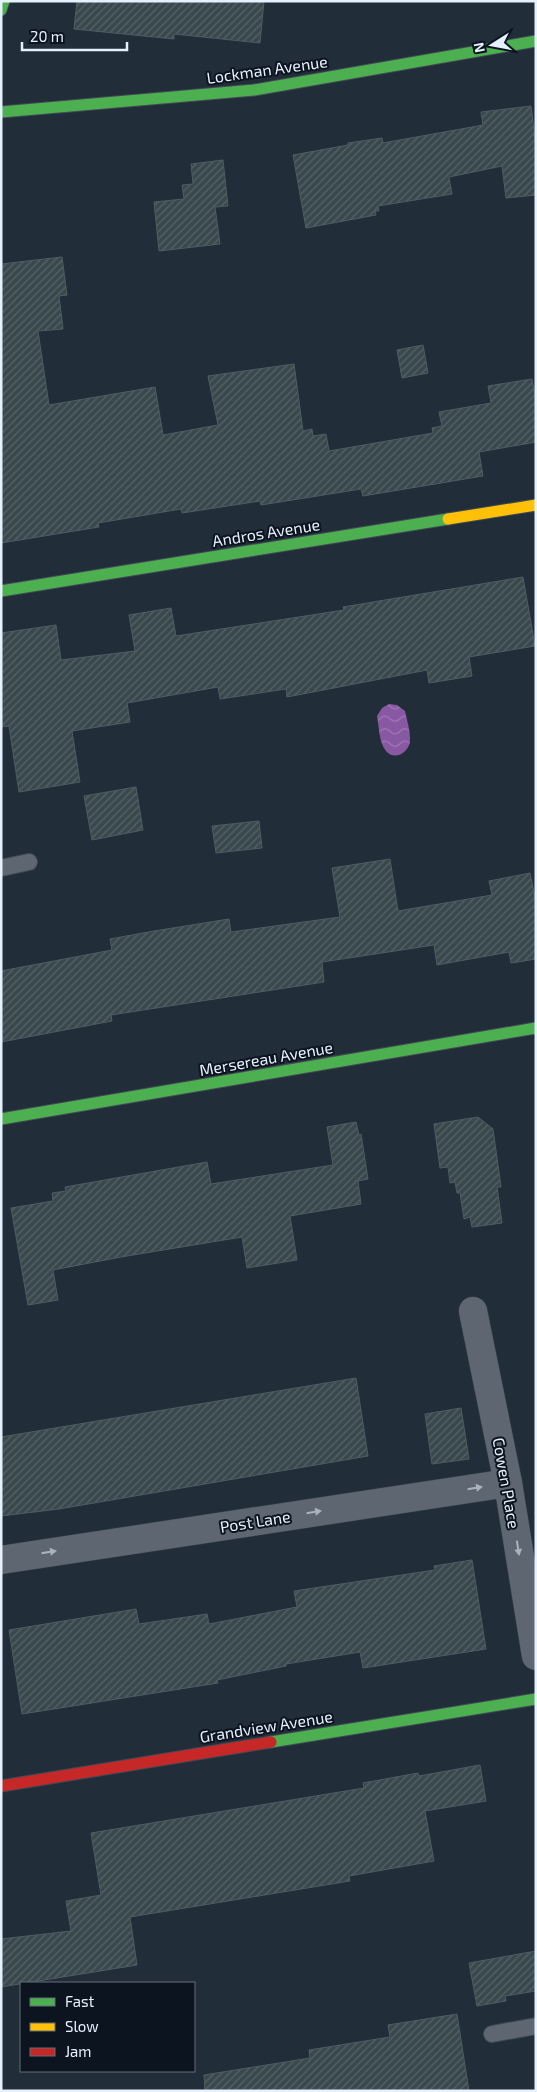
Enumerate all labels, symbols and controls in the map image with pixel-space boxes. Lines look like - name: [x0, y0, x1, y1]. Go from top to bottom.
- scale bar: [22, 20, 128, 52]
- north arrow: [467, 20, 517, 70]
- text: 20 m: [30, 27, 64, 45]
- text: N: [469, 41, 488, 54]
- street label: Lockman Avenue: [205, 51, 329, 87]
- street label: Andros Avenue: [211, 514, 321, 550]
- street label: Mersereau Avenue: [198, 1037, 334, 1079]
- street label: Cowen Place: [490, 1436, 524, 1530]
- one-way arrow: [467, 1484, 483, 1492]
- street label: Post Lane: [218, 1506, 292, 1536]
- one-way arrow: [306, 1508, 322, 1516]
- one-way arrow: [515, 1541, 523, 1557]
- one-way arrow: [42, 1548, 58, 1556]
- street label: Grandview Avenue: [198, 1706, 334, 1746]
- legend: [20, 1982, 195, 2072]
- text: Fast: [65, 1992, 95, 2010]
- text: Slow: [65, 2017, 99, 2035]
- text: Jam: [65, 2042, 91, 2060]

